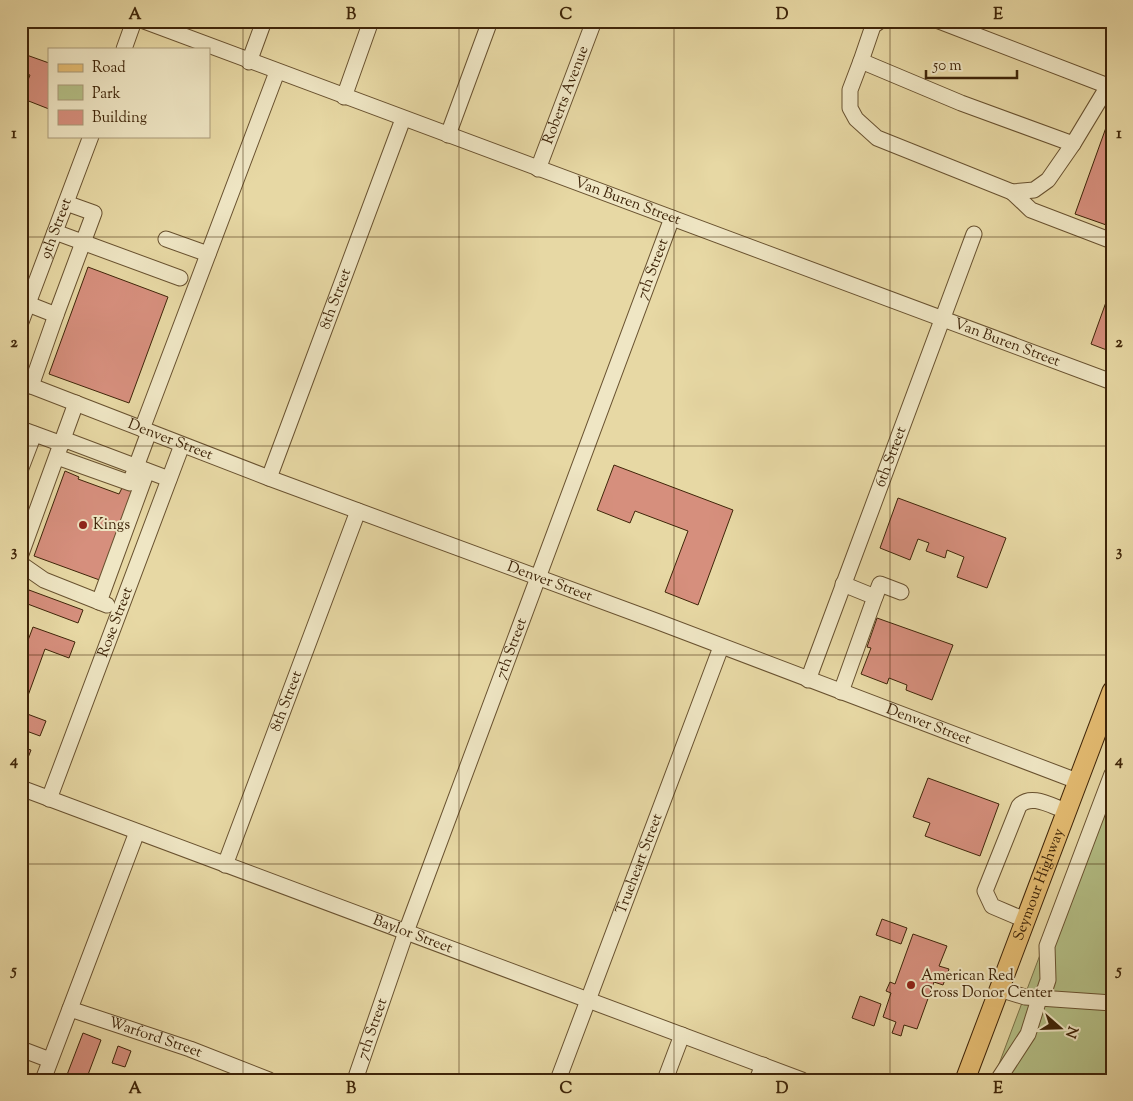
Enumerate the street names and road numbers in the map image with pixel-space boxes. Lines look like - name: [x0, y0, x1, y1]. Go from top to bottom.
- street label: Roberts Avenue: [538, 43, 594, 147]
- street label: Van Buren Street: [571, 172, 684, 231]
- street label: 9th Street: [35, 195, 77, 262]
- street label: 7th Street: [632, 236, 674, 302]
- street label: 8th Street: [315, 266, 357, 332]
- street label: Van Buren Street: [951, 313, 1063, 372]
- street label: Denver Street: [125, 414, 216, 466]
- street label: 6th Street: [870, 424, 912, 490]
- street label: Denver Street: [504, 556, 595, 607]
- street label: Rose Street: [93, 584, 138, 660]
- street label: 7th Street: [491, 615, 533, 682]
- street label: 8th Street: [266, 668, 308, 735]
- street label: Denver Street: [883, 699, 974, 750]
- street label: Trueheart Street: [611, 811, 668, 917]
- street label: Seymour Highway: [1008, 825, 1070, 944]
- street label: Baylor Street: [370, 910, 455, 959]
- street label: 7th Street: [352, 996, 393, 1062]
- street label: Warford Street: [106, 1012, 205, 1063]

